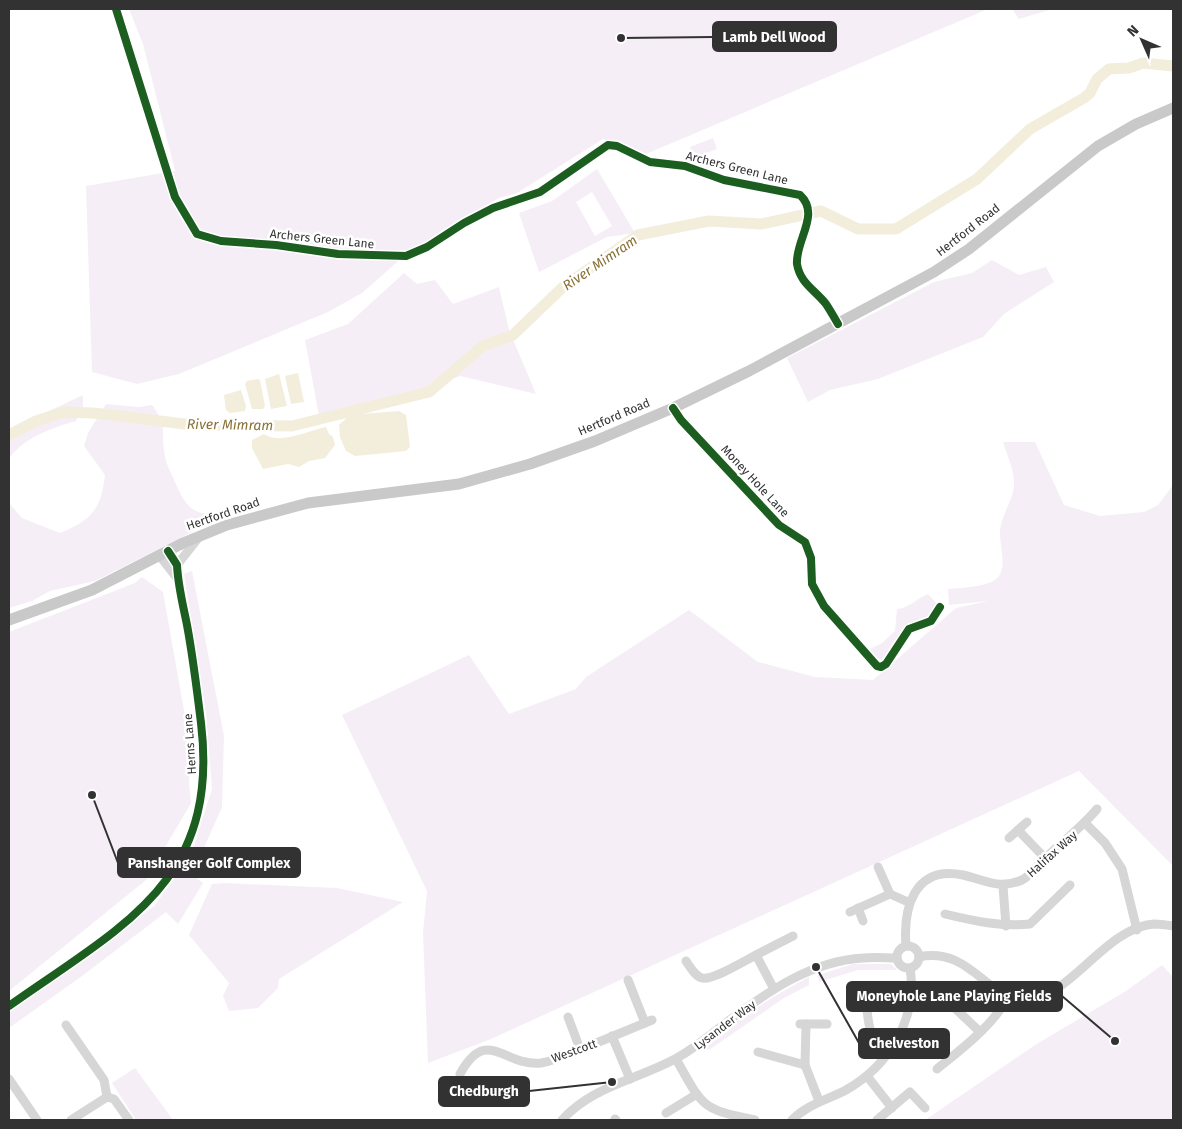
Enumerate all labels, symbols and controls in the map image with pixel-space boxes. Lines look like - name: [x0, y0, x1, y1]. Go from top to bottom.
- north arrow: [1117, 15, 1167, 65]
- callout: Lamb Dell Wood: [713, 22, 836, 51]
- text: N: [1124, 22, 1142, 40]
- text: Lamb Dell Wood: [722, 29, 826, 46]
- street label: Archers Green Lane: [684, 149, 790, 187]
- street label: Hertford Road: [933, 201, 1003, 259]
- street label: Archers Green Lane: [269, 227, 375, 251]
- water label: River Mimram: [559, 232, 641, 294]
- street label: Hertford Road: [576, 396, 652, 438]
- water label: River Mimram: [187, 416, 273, 434]
- street label: Money Hole Lane: [718, 442, 792, 520]
- street label: Hertford Road: [184, 495, 262, 533]
- street label: Herns Lane: [181, 713, 199, 775]
- street label: Halifax Way: [1024, 828, 1080, 880]
- callout: Panshanger Golf Complex: [118, 848, 300, 877]
- text: Panshanger Golf Complex: [128, 855, 291, 872]
- callout: Moneyhole Lane Playing Fields: [847, 982, 1062, 1011]
- text: Moneyhole Lane Playing Fields: [857, 988, 1052, 1005]
- street label: Lysander Way: [691, 997, 759, 1053]
- callout: Chelveston: [859, 1029, 949, 1058]
- text: Chelveston: [869, 1035, 939, 1052]
- street label: Westcott: [549, 1036, 599, 1066]
- callout: Chedburgh: [439, 1077, 529, 1106]
- text: Chedburgh: [449, 1083, 519, 1100]

